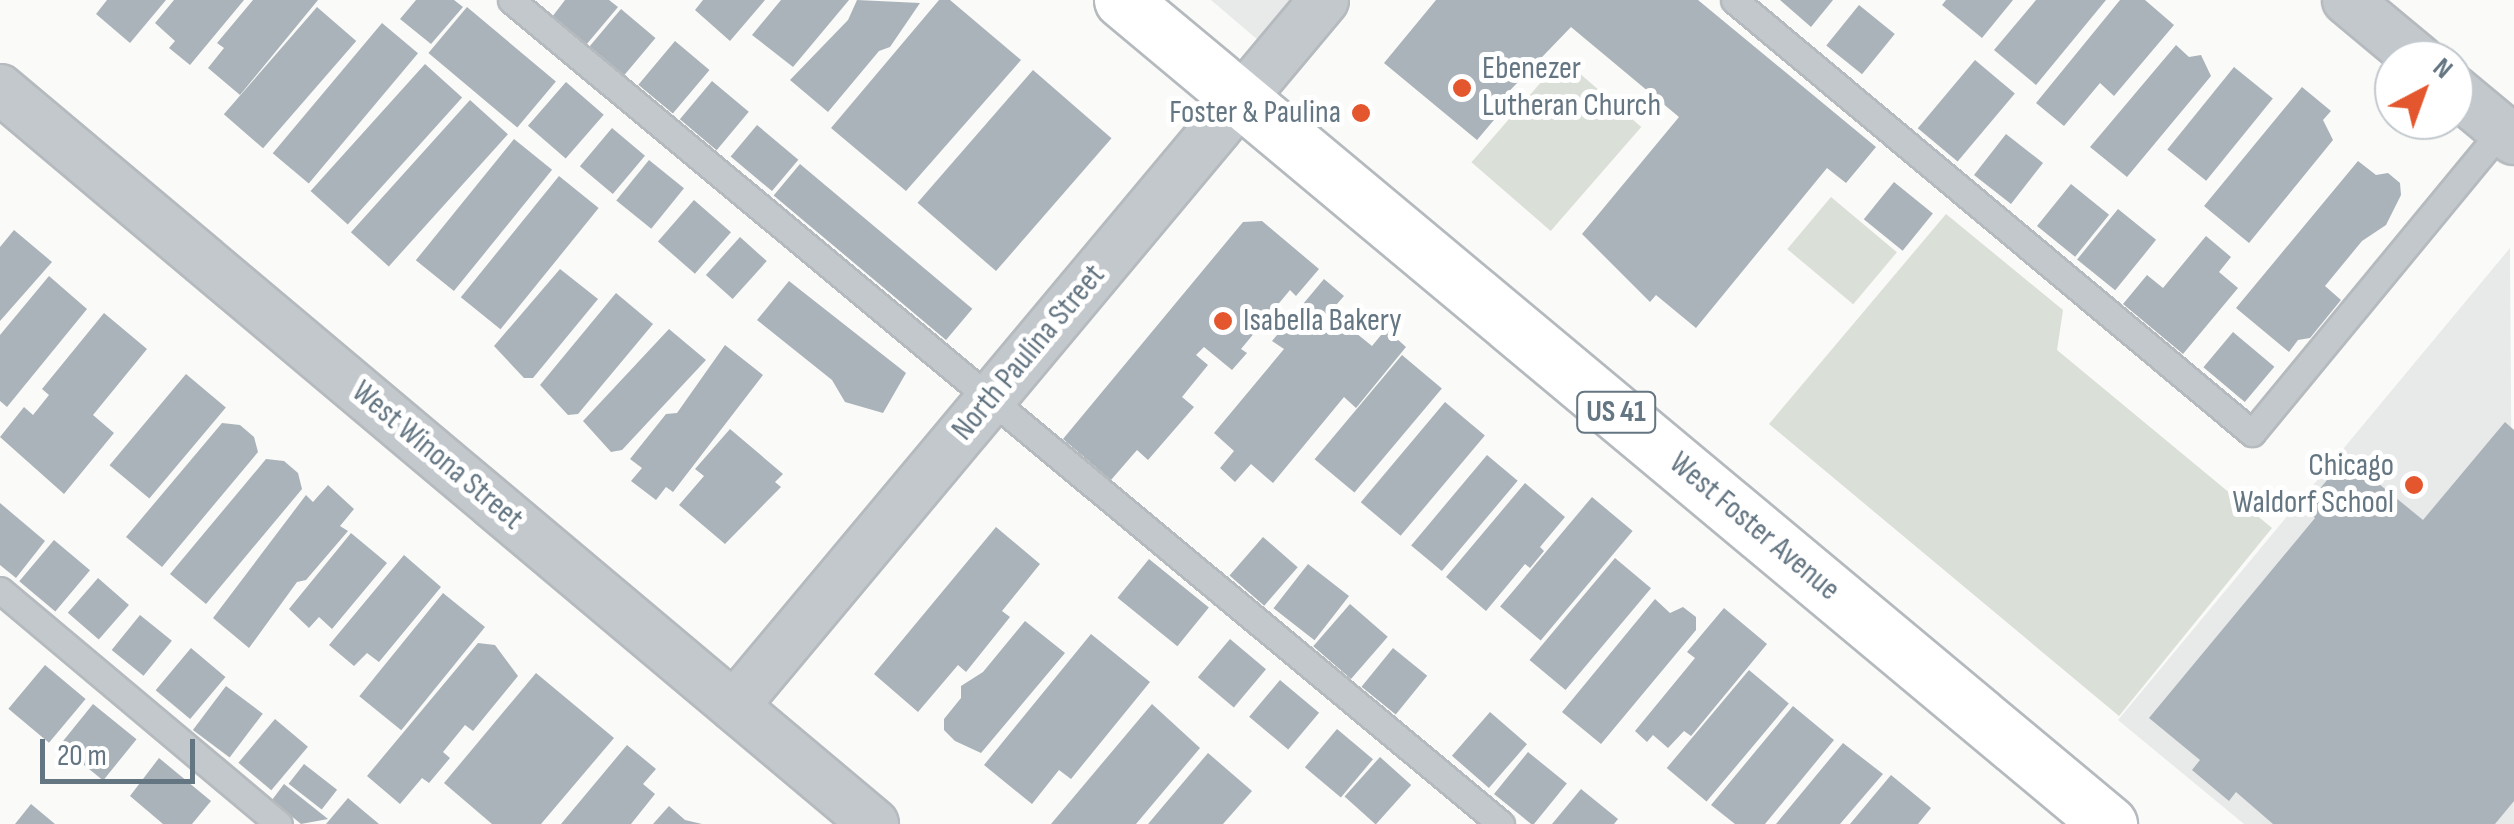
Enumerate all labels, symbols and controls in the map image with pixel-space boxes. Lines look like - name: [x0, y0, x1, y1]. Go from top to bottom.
- north arrow: [2374, 40, 2474, 140]
- place label: Ebenezer Lutheran Church: [1482, 51, 1661, 126]
- text: N: [2426, 51, 2459, 86]
- marker: Ebenezer Lutheran Church: [1451, 77, 1473, 99]
- place label: Foster & Paulina: [1169, 94, 1341, 132]
- marker: Foster & Paulina: [1350, 102, 1372, 124]
- street label: North Paulina Street: [944, 257, 1114, 449]
- place label: Isabella Bakery: [1243, 302, 1402, 340]
- marker: Isabella Bakery: [1212, 310, 1234, 332]
- street label: West Winona Street: [344, 373, 530, 539]
- road number: US 41: [1576, 387, 1656, 437]
- street label: West Foster Avenue: [1661, 445, 1847, 609]
- place label: Chicago Waldorf School: [2232, 448, 2394, 523]
- marker: Chicago Waldorf School: [2403, 474, 2425, 496]
- scale bar: [45, 719, 200, 781]
- text: 20 m: [57, 738, 107, 774]

